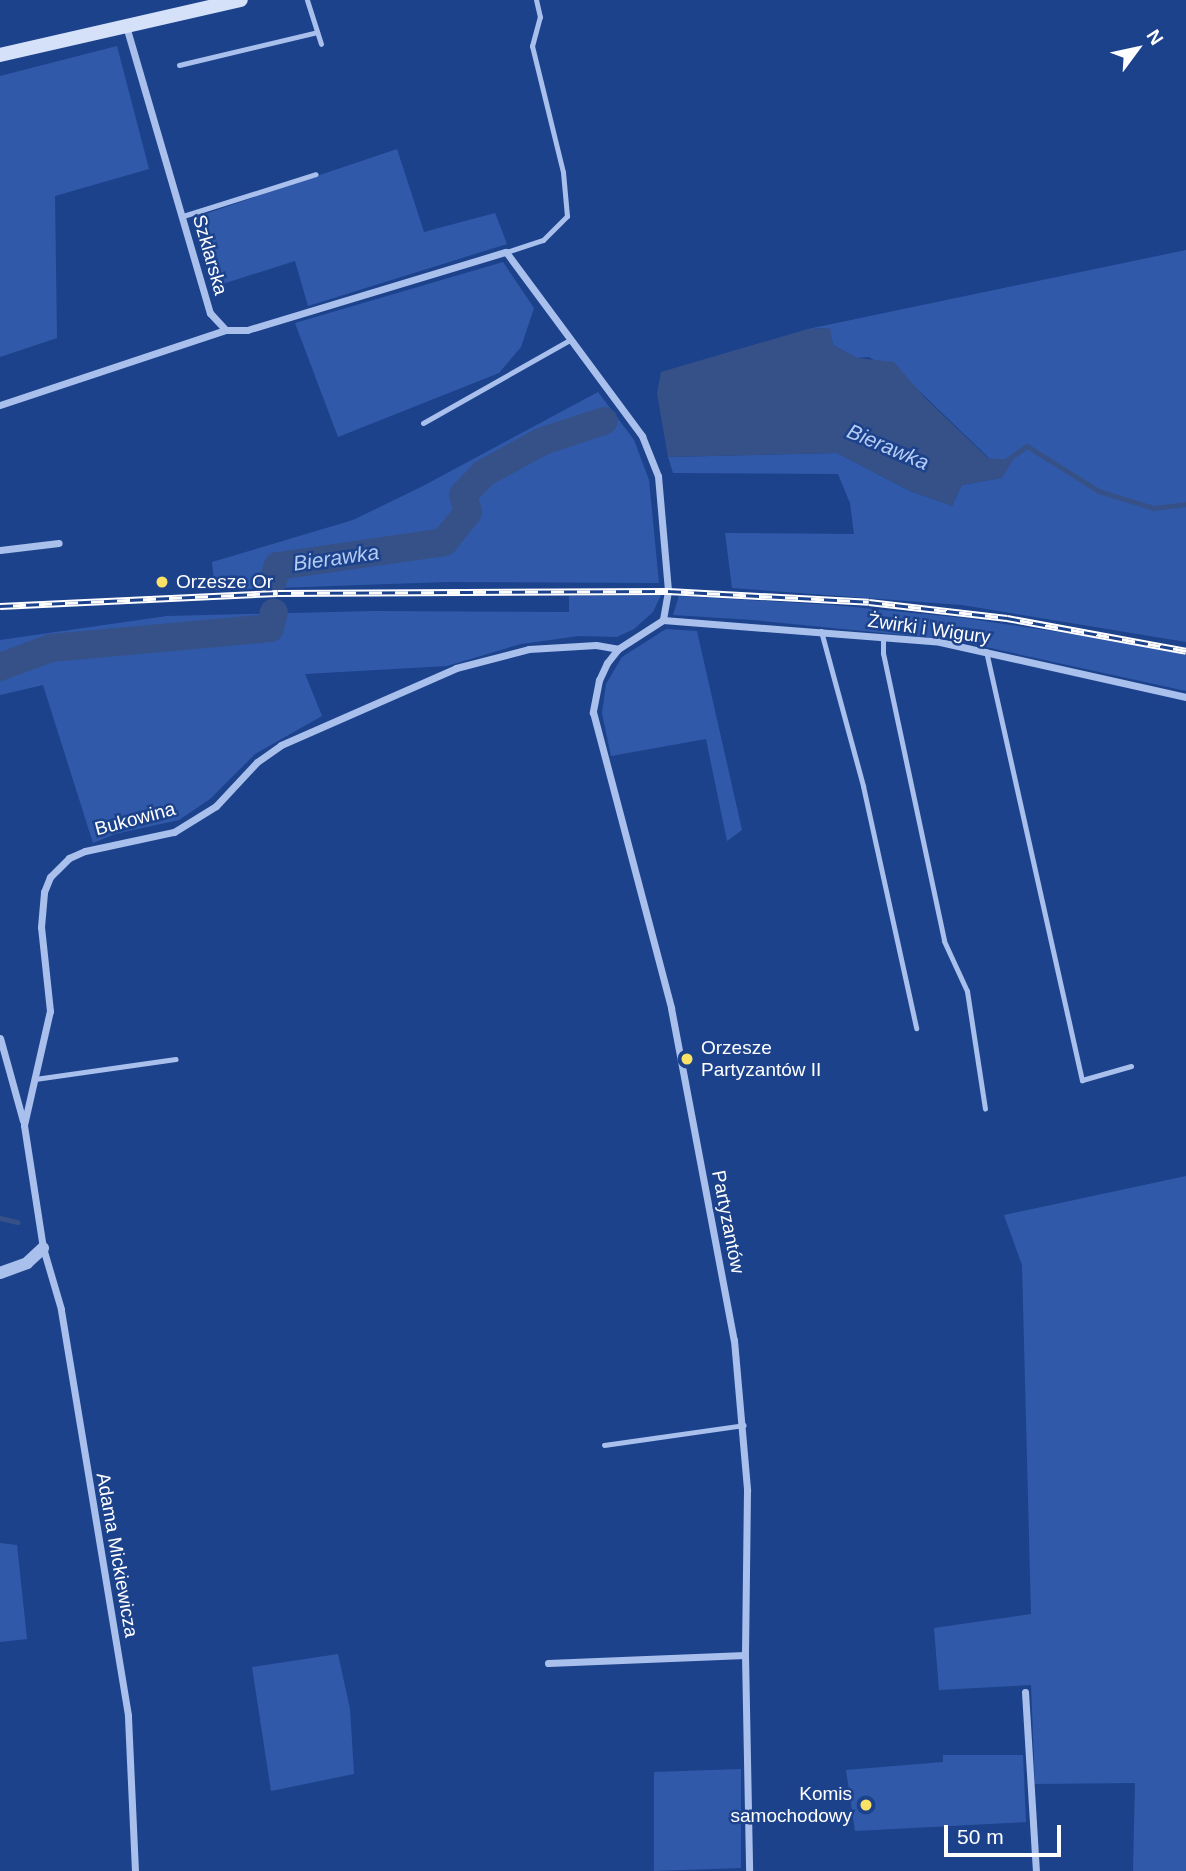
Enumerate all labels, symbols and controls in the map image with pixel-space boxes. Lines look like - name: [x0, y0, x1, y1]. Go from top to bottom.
- north arrow: [1102, 14, 1172, 84]
- text: N: [1142, 26, 1168, 49]
- street label: Szklarska: [188, 212, 232, 298]
- water label: Bierawka: [843, 419, 933, 475]
- water label: Bierawka: [291, 540, 381, 576]
- place label: Orzesze Or: [176, 571, 273, 593]
- marker: Orzesze Or: [154, 574, 170, 590]
- street label: Żwirki i Wigury: [866, 609, 992, 649]
- street label: Bukowina: [92, 797, 178, 841]
- place label: Orzesze Partyzantów II: [701, 1037, 821, 1081]
- marker: Orzesze Partyzantów II: [679, 1051, 695, 1067]
- street label: Partyzantów: [707, 1169, 749, 1275]
- street label: Adama Mickiewicza: [91, 1471, 143, 1639]
- place label: Komis samochodowy: [731, 1783, 852, 1827]
- marker: Komis samochodowy: [858, 1797, 874, 1813]
- scale bar: [948, 1812, 1065, 1856]
- text: 50 m: [957, 1825, 1004, 1848]

